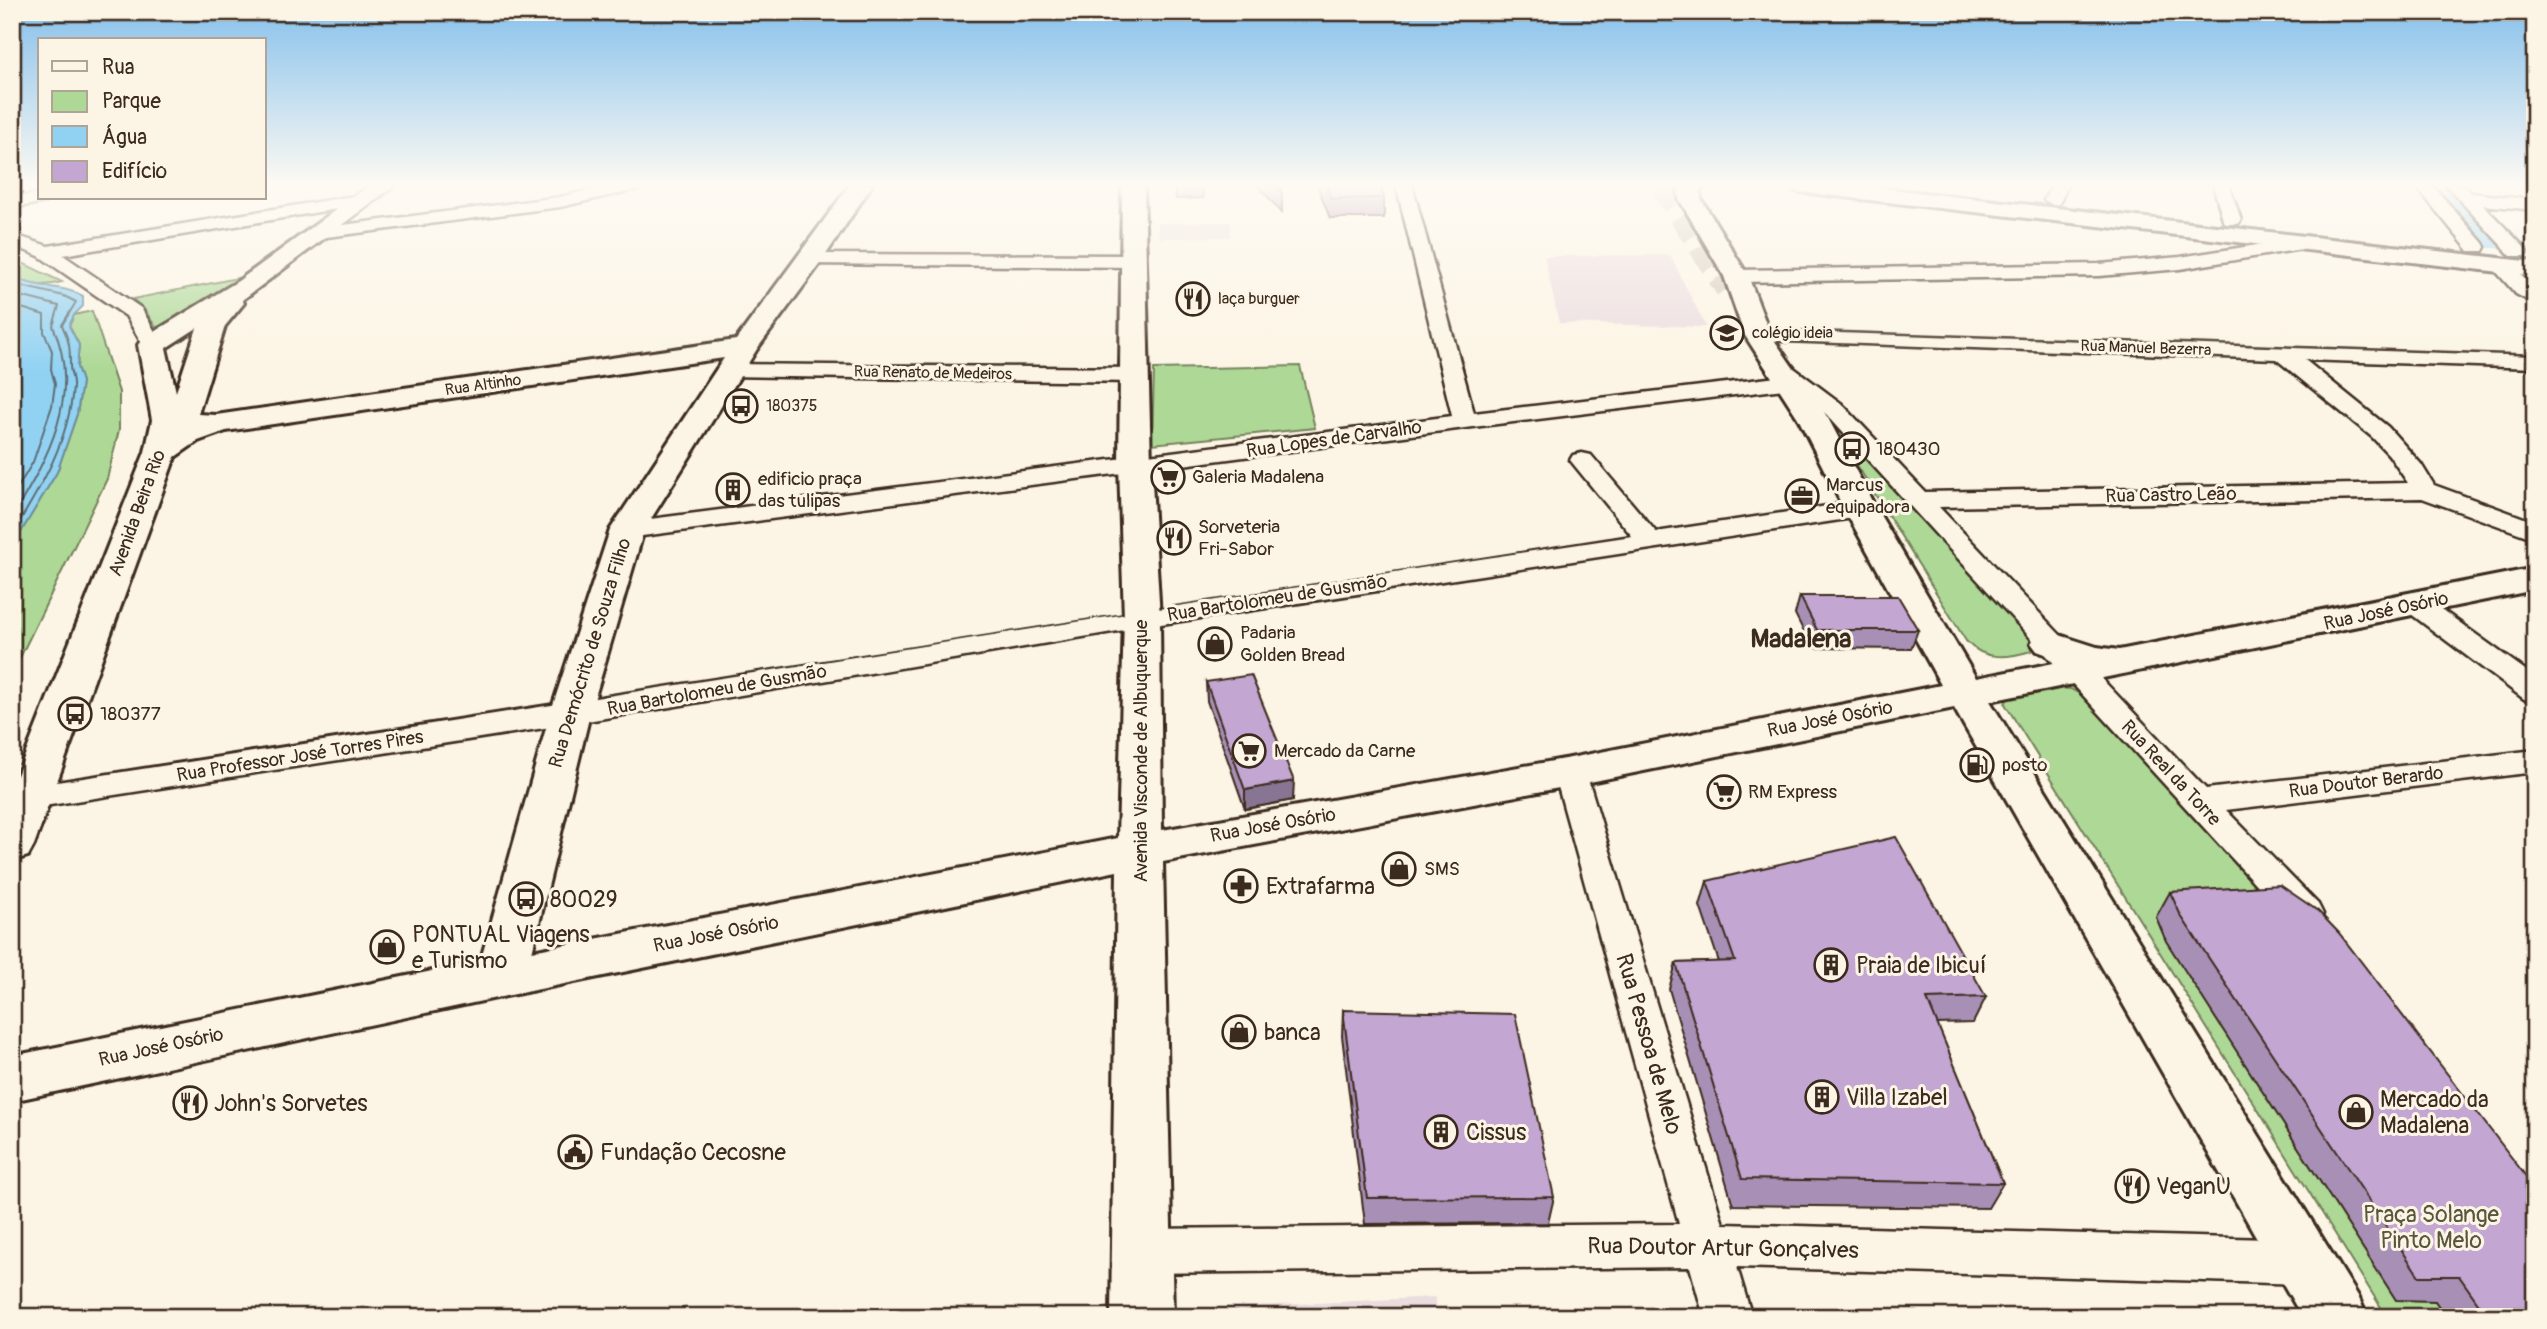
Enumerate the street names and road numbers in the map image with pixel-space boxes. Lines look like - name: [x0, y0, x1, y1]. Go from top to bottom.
- street label: Rua Manuel Bezerra: [2080, 336, 2212, 360]
- street label: Rua Renato de Medeiros: [854, 362, 1012, 384]
- street label: Rua Altinho: [444, 370, 523, 400]
- street label: Rua Lopes de Carvalho: [1245, 415, 1423, 463]
- street label: Avenida Beira Rio: [103, 446, 171, 580]
- street label: Rua Castro Leão: [2105, 482, 2237, 508]
- street label: Rua Demócrito de Souza Filho: [544, 535, 636, 771]
- street label: Rua Bartolomeu de Gusmão: [1165, 569, 1389, 627]
- street label: Rua José Osório: [2321, 586, 2451, 636]
- street label: Avenida Visconde de Albuquerque: [1129, 619, 1153, 882]
- street label: Rua Bartolomeu de Gusmão: [605, 659, 829, 721]
- street label: Rua José Osório: [1765, 695, 1895, 743]
- street label: Rua Real da Torre: [2116, 715, 2227, 831]
- street label: Rua Professor José Torres Pires: [175, 725, 426, 787]
- street label: Rua Doutor Berardo: [2287, 761, 2445, 803]
- street label: Rua José Osório: [1208, 802, 1338, 848]
- street label: Rua José Osório: [651, 910, 781, 958]
- street label: Rua Pessoa de Melo: [1609, 950, 1689, 1138]
- street label: Rua José Osório: [96, 1022, 226, 1072]
- street label: Rua Doutor Artur Gonçalves: [1587, 1231, 1859, 1265]

